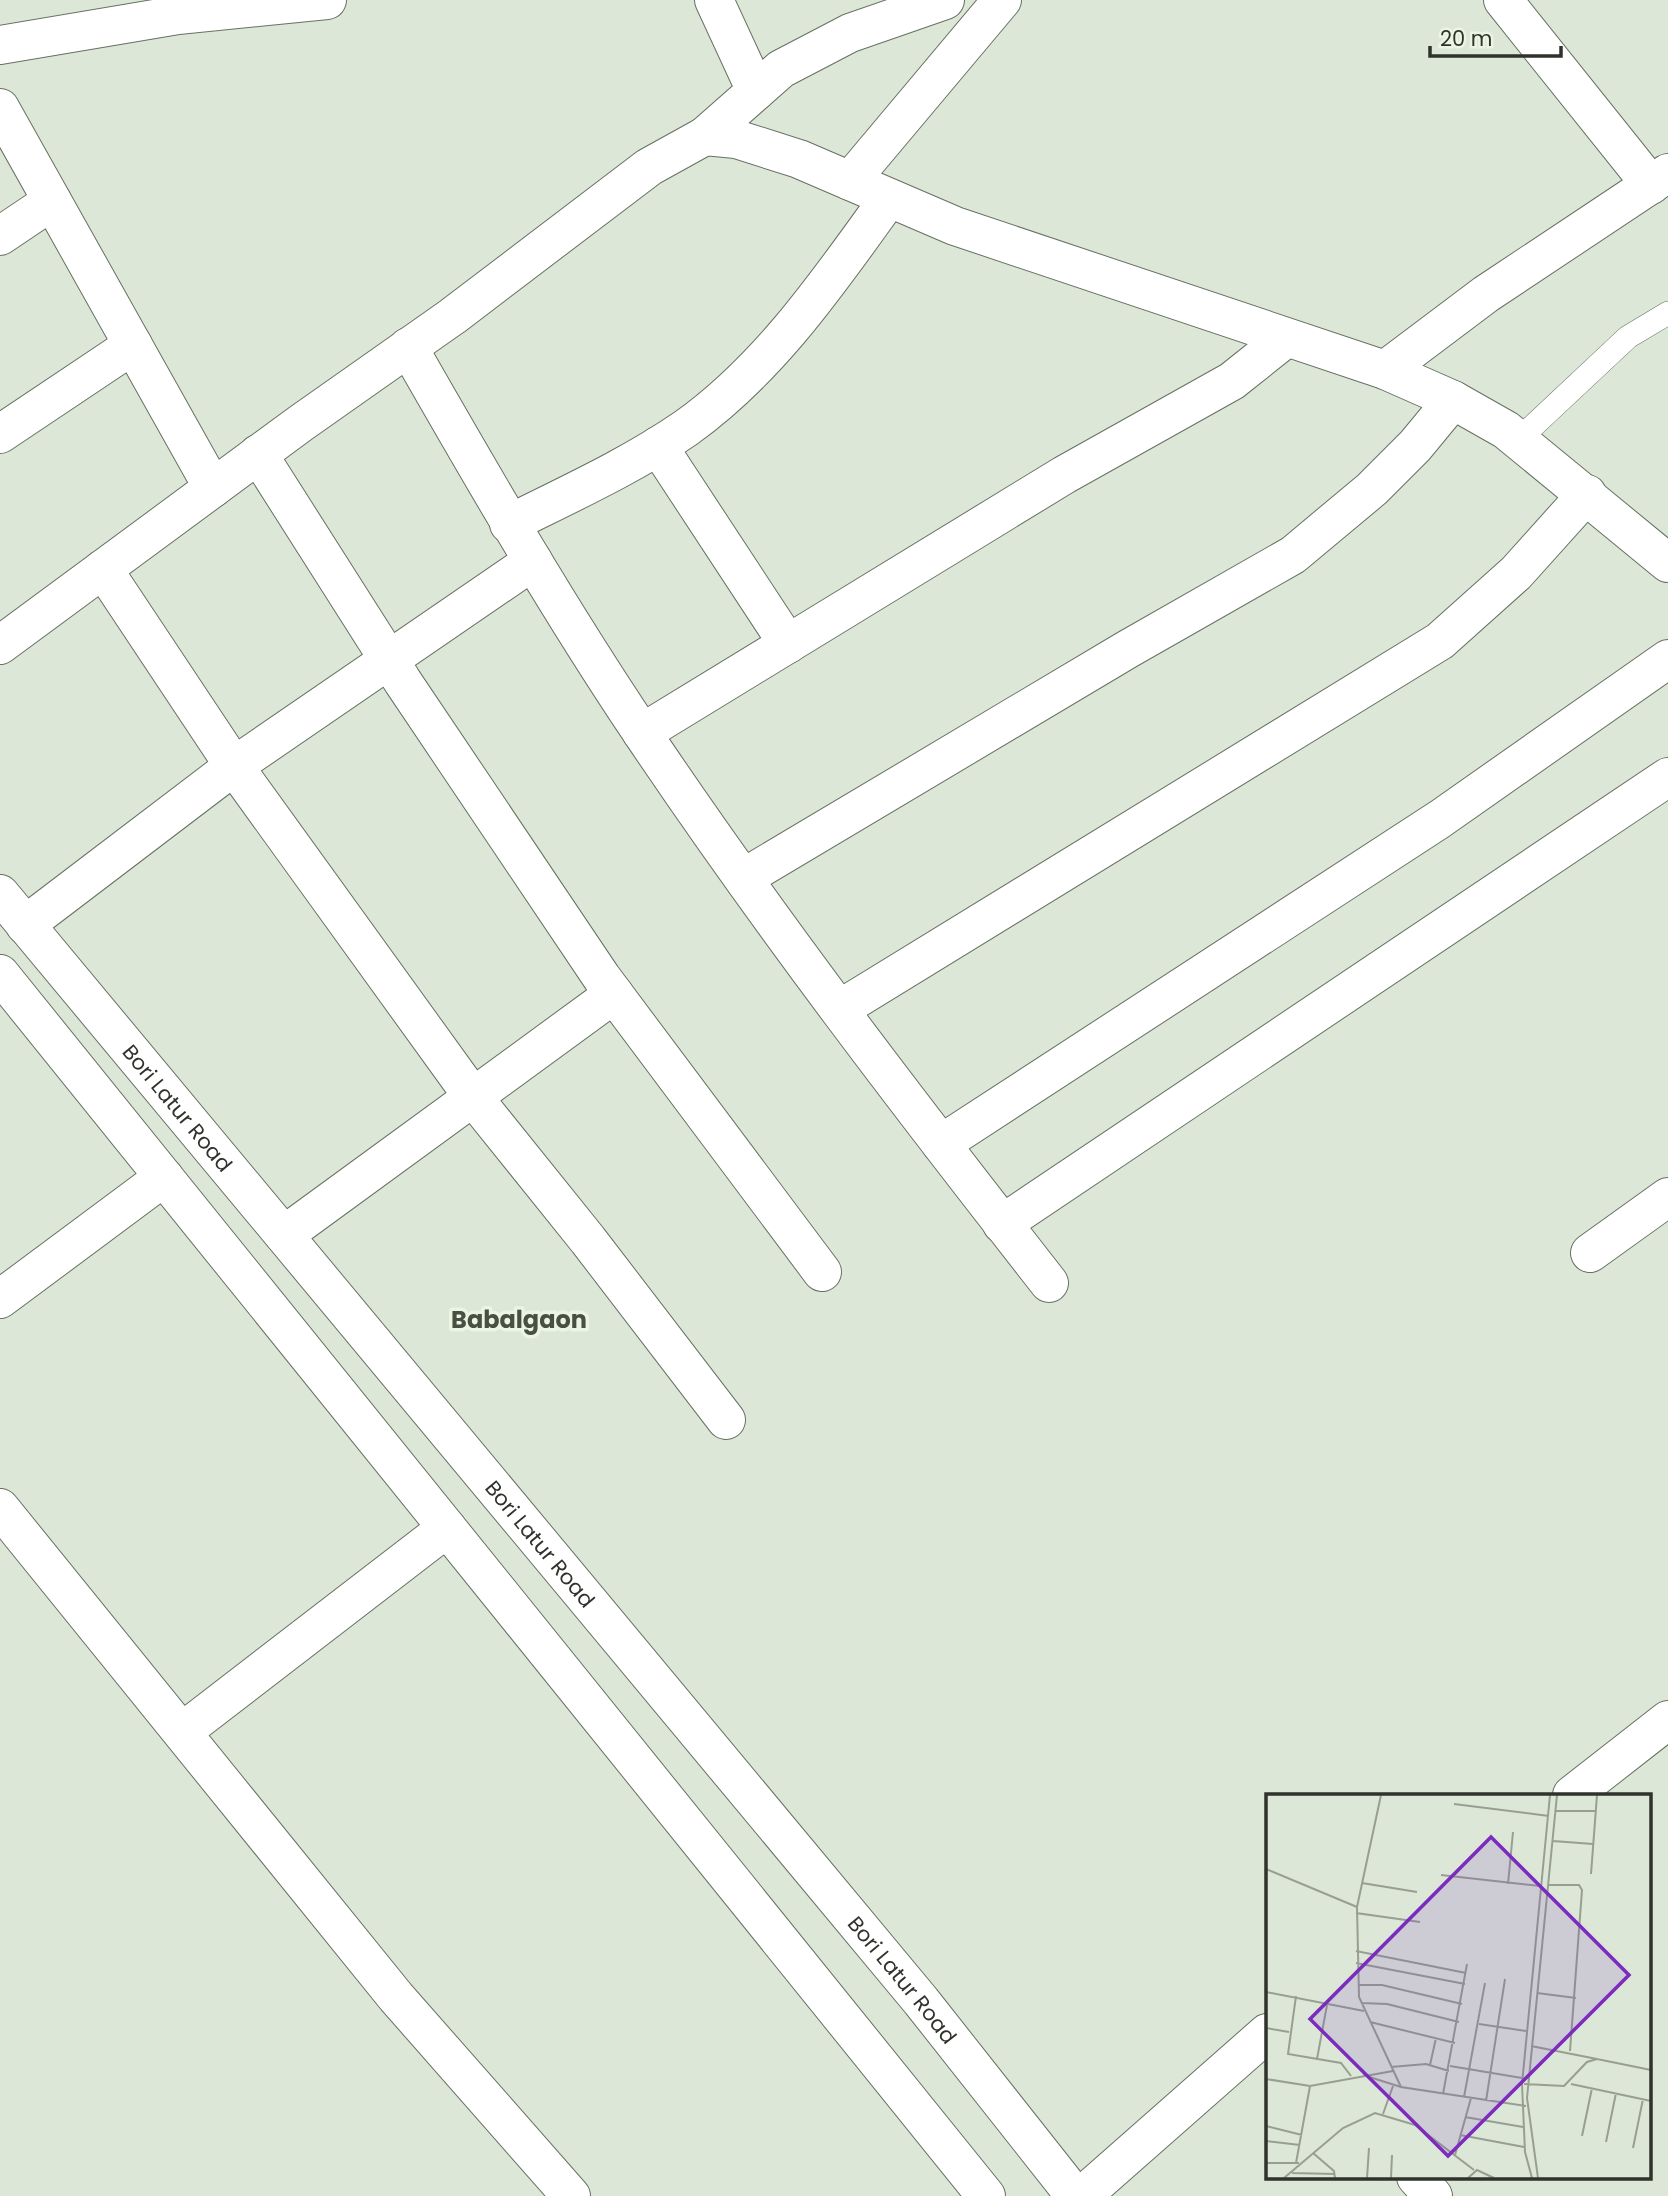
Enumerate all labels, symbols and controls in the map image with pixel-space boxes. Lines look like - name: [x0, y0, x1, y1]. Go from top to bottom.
- scale bar: [1430, 14, 1561, 58]
- text: 20 m: [1440, 24, 1493, 53]
- street label: Bori Latur Road: [116, 1038, 239, 1177]
- district label: Babalgaon: [451, 1303, 587, 1336]
- street label: Bori Latur Road: [479, 1474, 602, 1613]
- inset map: [1266, 1794, 1650, 2178]
- street label: Bori Latur Road: [842, 1910, 964, 2050]

